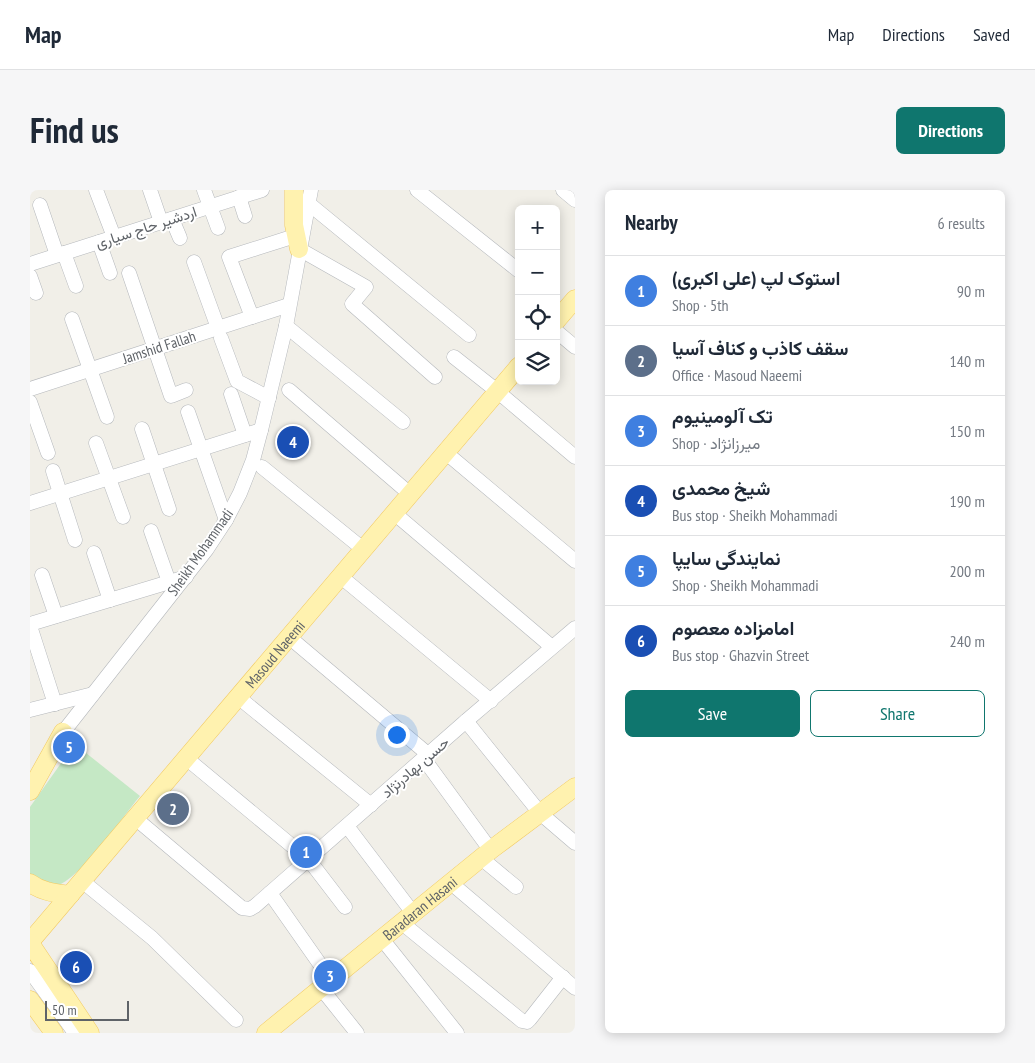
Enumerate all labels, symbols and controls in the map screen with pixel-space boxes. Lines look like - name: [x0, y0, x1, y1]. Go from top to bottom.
- text: Map: [25, 19, 62, 50]
- text: Map: [828, 23, 854, 46]
- text: Directions: [882, 23, 945, 46]
- text: Saved: [973, 23, 1010, 46]
- text: Find us: [30, 107, 119, 153]
- button: Directions: [896, 107, 1005, 154]
- street label: اردشیر حاج سیاری: [93, 202, 200, 254]
- map controls: [515, 205, 560, 385]
- button: +: [515, 205, 560, 250]
- text: Nearby: [625, 209, 678, 236]
- text: 6 results: [938, 213, 985, 233]
- button: −: [515, 250, 560, 295]
- text: استوک لپ (علی اکبری): [672, 266, 840, 290]
- text: 1: [637, 281, 645, 301]
- text: 90 m: [957, 281, 985, 301]
- button: locate: [515, 295, 560, 340]
- text: Shop · 5th: [672, 295, 729, 315]
- street label: Jamshid Fallah: [119, 326, 198, 368]
- text: سقف کاذب و کناف آسیا: [672, 336, 848, 360]
- button: layers: [515, 340, 560, 385]
- text: 2: [637, 351, 645, 371]
- text: 140 m: [950, 351, 985, 371]
- text: Office · Masoud Naeemi: [672, 365, 802, 385]
- text: تک آلومینیوم: [672, 404, 773, 428]
- text: 3: [637, 421, 645, 441]
- text: 150 m: [950, 421, 985, 441]
- pin: 4: [277, 423, 309, 461]
- text: Shop · ميرزانژاد: [672, 433, 760, 453]
- text: شیخ محمدی: [672, 476, 770, 500]
- text: 4: [637, 491, 645, 511]
- text: 190 m: [950, 491, 985, 511]
- street label: Sheikh Mohammadi: [163, 505, 237, 599]
- text: Bus stop · Sheikh Mohammadi: [672, 505, 838, 525]
- text: نمایندگی سایپا: [672, 546, 781, 570]
- text: 5: [637, 561, 645, 581]
- text: 200 m: [950, 561, 985, 581]
- text: Shop · Sheikh Mohammadi: [672, 575, 819, 595]
- street label: Masoud Naeemi: [241, 616, 309, 692]
- text: امامزاده معصوم: [672, 616, 794, 640]
- text: 6: [637, 631, 645, 651]
- text: 240 m: [950, 631, 985, 651]
- text: Bus stop · Ghazvin Street: [672, 645, 809, 665]
- button: Save: [625, 690, 800, 737]
- button: Share: [810, 690, 985, 737]
- your location: [384, 722, 410, 748]
- pin: 5: [53, 728, 85, 766]
- street label: حسن بهادرنژاد: [377, 732, 454, 802]
- pin: 2: [157, 790, 189, 828]
- pin: 1: [290, 833, 322, 871]
- street label: Baradaran Hasani: [378, 872, 461, 944]
- pin: 6: [60, 948, 92, 986]
- pin: 3: [314, 957, 346, 995]
- scale bar: [45, 998, 129, 1021]
- text: 50 m: [52, 1001, 77, 1019]

